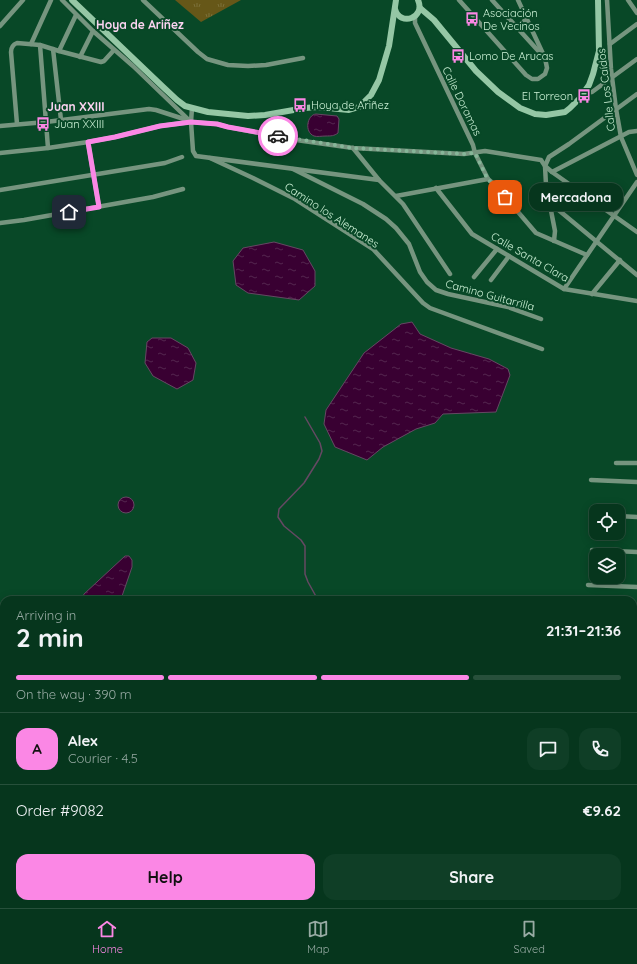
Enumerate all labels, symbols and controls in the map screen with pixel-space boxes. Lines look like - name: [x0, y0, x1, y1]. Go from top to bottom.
- place label: Asociación De Vecinos: [483, 6, 540, 33]
- bus stop icon: Asociación De Vecinos: [464, 11, 480, 27]
- district label: Hoya de Ariñez: [96, 17, 184, 32]
- bus stop icon: Lomo De Arucas: [450, 48, 466, 64]
- street label: Calle Los Caídos: [594, 48, 618, 132]
- place label: Lomo De Arucas: [469, 49, 554, 63]
- street label: Calle Doramas: [439, 64, 485, 138]
- bus stop icon: El Torreon: [576, 88, 592, 104]
- place label: El Torreon: [522, 89, 573, 103]
- bus stop icon: Hoya de Ariñez: [292, 97, 308, 113]
- place label: Hoya de Ariñez: [311, 98, 389, 112]
- district label: Juan XXIII: [47, 99, 105, 114]
- bus stop icon: Juan XXIII: [35, 116, 51, 132]
- courier: [258, 116, 298, 156]
- place label: Juan XXIII: [54, 117, 104, 131]
- icon: car: [267, 125, 289, 147]
- street label: Camino los Alemanes: [282, 179, 382, 251]
- pin: [488, 180, 522, 214]
- callout: Mercadona: [529, 183, 623, 211]
- icon: bag: [494, 186, 516, 208]
- text: Mercadona: [541, 189, 611, 205]
- pin: [52, 195, 86, 229]
- icon: home: [58, 201, 80, 223]
- street label: Calle Santa Clara: [488, 229, 572, 285]
- street label: Camino Guitarrilla: [444, 276, 536, 314]
- map controls: [589, 504, 625, 584]
- button: locate: [589, 504, 625, 540]
- button: layers: [589, 548, 625, 584]
- text: Arriving in: [16, 607, 76, 623]
- text: 2 min: [16, 621, 84, 654]
- text: 21:31–21:36: [546, 621, 621, 640]
- text: On the way · 390 m: [16, 686, 132, 702]
- button: chat: [527, 728, 569, 770]
- button: phone: [579, 728, 621, 770]
- text: Alex: [68, 731, 98, 750]
- text: A: [32, 739, 42, 758]
- text: Courier · 4.5: [68, 750, 138, 766]
- text: Order #9082: [16, 801, 104, 820]
- text: €9.62: [583, 801, 621, 820]
- button: Help: [16, 854, 315, 900]
- button: Share: [323, 854, 621, 900]
- tab: Home: [92, 918, 123, 956]
- tab: Map: [307, 918, 329, 956]
- tab: Saved: [514, 918, 545, 956]

